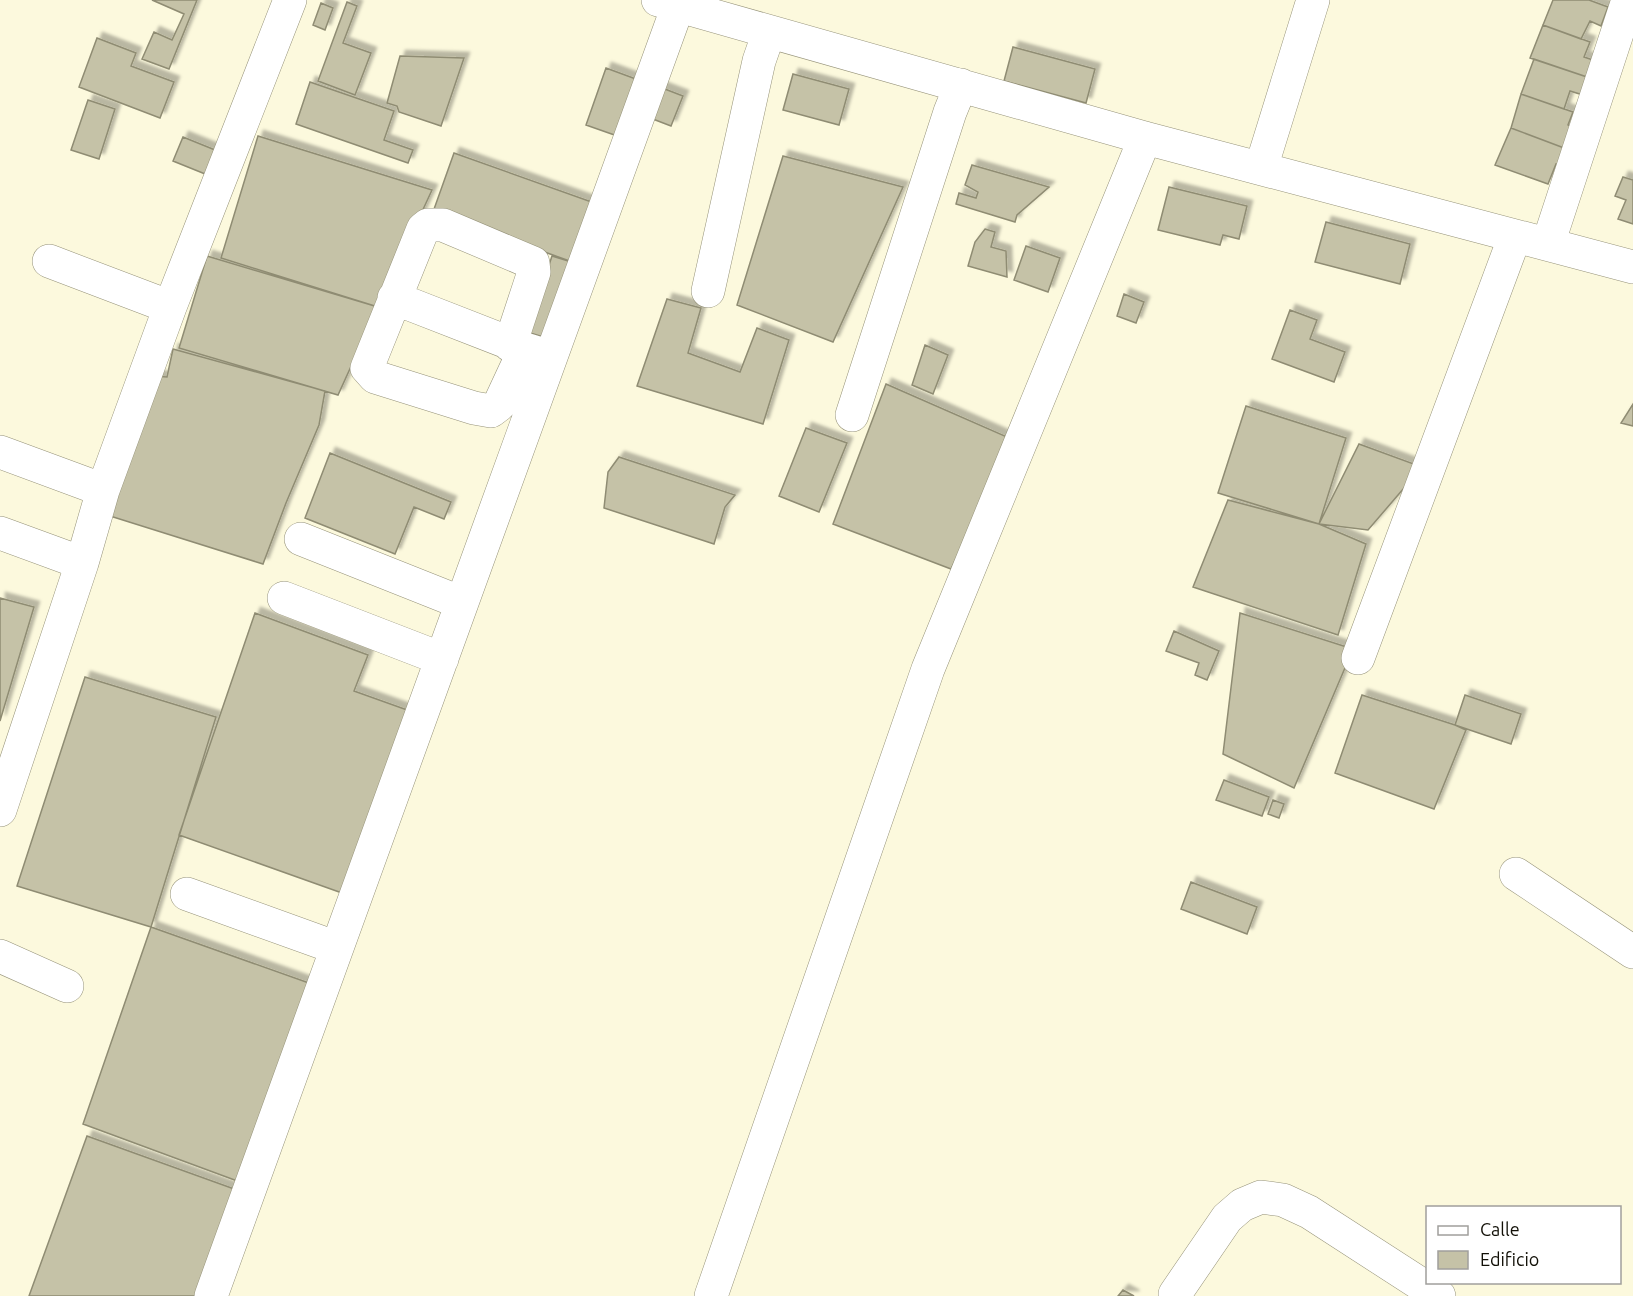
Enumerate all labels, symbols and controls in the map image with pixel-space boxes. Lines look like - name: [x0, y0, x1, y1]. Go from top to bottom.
- legend: [1426, 1206, 1621, 1284]
- text: Calle: [1480, 1219, 1520, 1239]
- text: Edificio: [1480, 1249, 1539, 1269]

